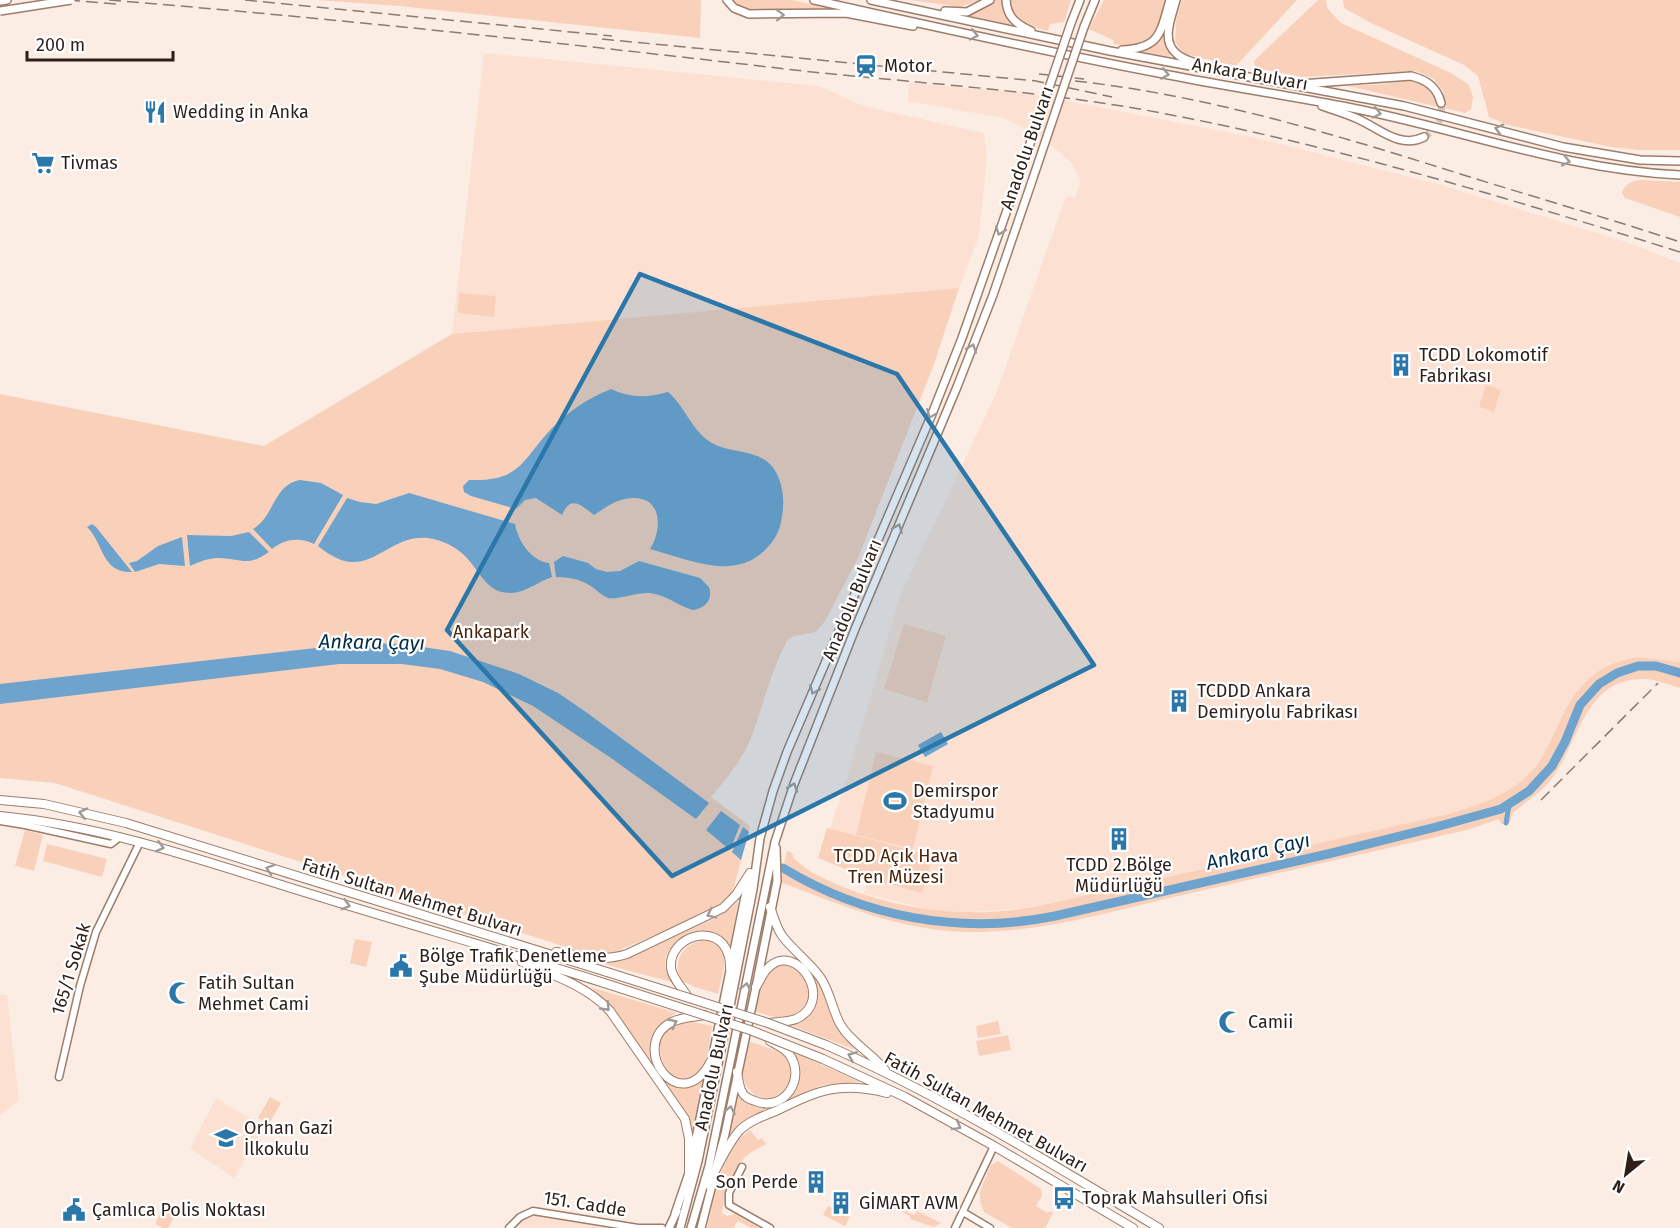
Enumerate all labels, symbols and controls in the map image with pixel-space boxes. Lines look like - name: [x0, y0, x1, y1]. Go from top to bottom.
- one-way arrow: [776, 8, 785, 21]
- scale bar: [27, 24, 172, 62]
- one-way arrow: [969, 27, 979, 40]
- text: 200 m: [36, 34, 85, 56]
- station icon: Motor: [853, 53, 879, 79]
- street label: Ankara Bulvarı: [1190, 53, 1310, 95]
- place label: Motor: [884, 55, 932, 77]
- one-way arrow: [1160, 67, 1170, 80]
- street label: Anadolu Bulvarı: [996, 83, 1058, 213]
- restaurant icon: Wedding in Anka: [142, 99, 168, 125]
- place label: Wedding in Anka: [173, 101, 309, 123]
- one-way arrow: [1372, 106, 1382, 119]
- one-way arrow: [1494, 124, 1505, 136]
- supermarket icon: Tivmas: [30, 150, 56, 176]
- place label: Tivmas: [61, 152, 118, 174]
- one-way arrow: [1561, 154, 1571, 167]
- one-way arrow: [994, 225, 1007, 236]
- one-way arrow: [965, 343, 978, 353]
- place label: TCDD Lokomotif Fabrikası: [1419, 344, 1550, 387]
- building icon: TCDD Lokomotif Fabrikası: [1388, 352, 1414, 378]
- one-way arrow: [926, 407, 938, 418]
- one-way arrow: [891, 523, 903, 534]
- street label: Anadolu Bulvarı: [818, 536, 886, 664]
- park label: Ankapark: [453, 621, 530, 643]
- water label: Ankara Çayı: [318, 629, 425, 656]
- place label: TCDDD Ankara Demiryolu Fabrikası: [1197, 680, 1358, 723]
- one-way arrow: [809, 683, 821, 694]
- building icon: TCDDD Ankara Demiryolu Fabrikası: [1166, 688, 1192, 714]
- place label: Demirspor Stadyumu: [913, 780, 998, 823]
- one-way arrow: [786, 782, 799, 792]
- sports icon: Demirspor Stadyumu: [882, 788, 908, 814]
- one-way arrow: [78, 808, 88, 821]
- building icon: TCDD 2.Bölge Müdürlüğü: [1106, 826, 1132, 852]
- water label: Ankara Çayı: [1203, 827, 1313, 876]
- one-way arrow: [155, 839, 165, 852]
- park label: TCDD Açık Hava Tren Müzesi: [834, 845, 958, 888]
- street label: Fatih Sultan Mehmet Bulvarı: [299, 853, 525, 941]
- place label: TCDD 2.Bölge Müdürlüğü: [1066, 854, 1172, 897]
- one-way arrow: [265, 863, 276, 876]
- one-way arrow: [340, 898, 351, 910]
- one-way arrow: [707, 907, 718, 919]
- street label: 165/1 Sokak: [47, 920, 96, 1018]
- place label: Bölge Trafik Denetleme Şube Müdürlüğü: [419, 945, 607, 988]
- public building icon: Bölge Trafik Denetleme Şube Müdürlüğü: [388, 953, 414, 979]
- place label: Fatih Sultan Mehmet Cami: [198, 972, 309, 1015]
- mosque icon: Fatih Sultan Mehmet Cami: [167, 980, 193, 1006]
- one-way arrow: [739, 982, 752, 992]
- one-way arrow: [599, 1001, 610, 1011]
- street label: Anadolu Bulvarı: [690, 1001, 738, 1133]
- mosque icon: Camii: [1217, 1009, 1243, 1035]
- place label: Camii: [1248, 1011, 1293, 1033]
- one-way arrow: [667, 1019, 677, 1030]
- street label: Fatih Sultan Mehmet Bulvarı: [880, 1047, 1092, 1177]
- one-way arrow: [847, 1052, 858, 1064]
- one-way arrow: [722, 1105, 735, 1115]
- place label: Orhan Gazi İlkokulu: [244, 1117, 333, 1160]
- one-way arrow: [950, 1119, 961, 1130]
- school or university icon: Orhan Gazi İlkokulu: [213, 1125, 239, 1151]
- north arrow: [1596, 1144, 1656, 1204]
- building icon: Son Perde: [803, 1169, 829, 1195]
- place label: Son Perde: [716, 1171, 798, 1193]
- text: N: [1609, 1176, 1628, 1197]
- bus stop icon: Toprak Mahsulleri Ofisi: [1051, 1185, 1077, 1211]
- street label: 151. Cadde: [542, 1187, 628, 1221]
- place label: Toprak Mahsulleri Ofisi: [1082, 1187, 1268, 1209]
- building icon: GİMART AVM: [828, 1190, 854, 1216]
- place label: GİMART AVM: [859, 1192, 959, 1214]
- public building icon: Çamlıca Polis Noktası: [61, 1197, 87, 1223]
- place label: Çamlıca Polis Noktası: [92, 1199, 266, 1221]

